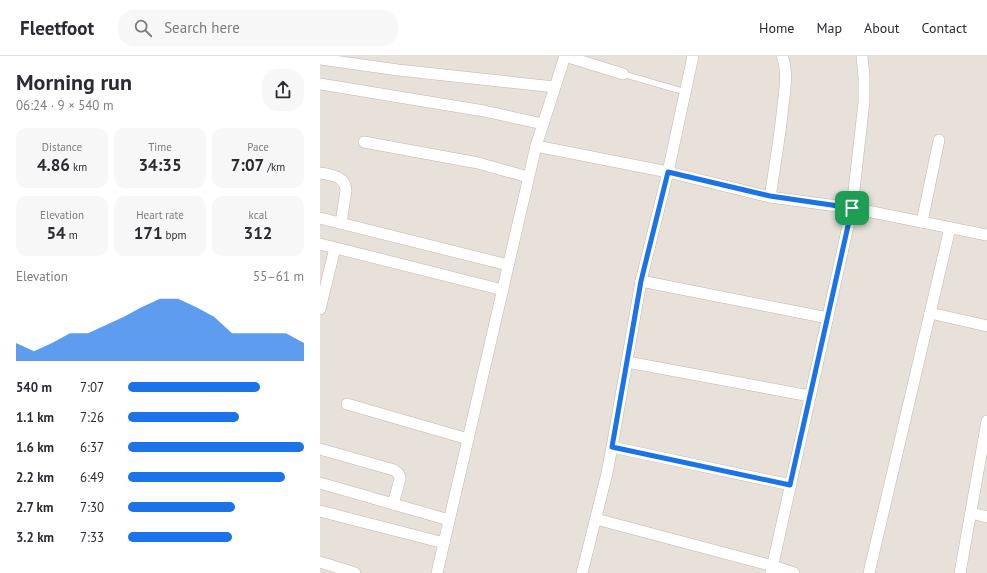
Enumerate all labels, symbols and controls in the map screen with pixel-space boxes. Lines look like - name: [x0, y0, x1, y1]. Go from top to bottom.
- search box: [118, 10, 398, 46]
- text: Fleetfoot: [20, 16, 94, 40]
- icon: search: [132, 17, 154, 39]
- text: Search here: [164, 18, 240, 37]
- text: Home: [759, 19, 794, 37]
- text: Map: [816, 19, 842, 37]
- text: About: [864, 19, 900, 37]
- text: Contact: [922, 19, 967, 37]
- text: Morning run: [16, 68, 132, 96]
- button: share: [262, 69, 304, 111]
- text: 06:24 · 9 × 540 m: [16, 97, 113, 114]
- text: Distance: [42, 140, 82, 154]
- text: Time: [148, 140, 172, 154]
- text: Pace: [247, 140, 269, 154]
- text: 4.86: [37, 154, 70, 176]
- text: 34:35: [138, 154, 182, 176]
- text: 7:07: [231, 154, 264, 176]
- text: km: [70, 160, 87, 174]
- text: /km: [264, 160, 285, 174]
- pin: [835, 191, 869, 225]
- icon: arrive: [841, 197, 863, 219]
- text: Elevation: [40, 208, 84, 222]
- text: Heart rate: [136, 208, 184, 222]
- text: kcal: [249, 208, 267, 222]
- text: 54: [46, 222, 66, 244]
- text: 171: [134, 222, 163, 244]
- text: 312: [244, 222, 272, 244]
- text: m: [66, 228, 78, 242]
- text: bpm: [163, 228, 186, 242]
- text: Elevation: [16, 268, 68, 285]
- text: 55–61 m: [253, 268, 304, 285]
- text: 540 m: [16, 379, 52, 396]
- text: 7:07: [80, 379, 104, 396]
- text: 1.1 km: [16, 409, 54, 426]
- text: 7:26: [80, 409, 104, 426]
- text: 1.6 km: [16, 439, 54, 456]
- text: 6:37: [80, 439, 104, 456]
- text: 2.2 km: [16, 469, 54, 486]
- text: 6:49: [80, 469, 104, 486]
- text: 2.7 km: [16, 499, 53, 516]
- text: 7:30: [80, 499, 104, 516]
- text: 3.2 km: [16, 529, 54, 546]
- text: 7:33: [80, 529, 104, 546]

